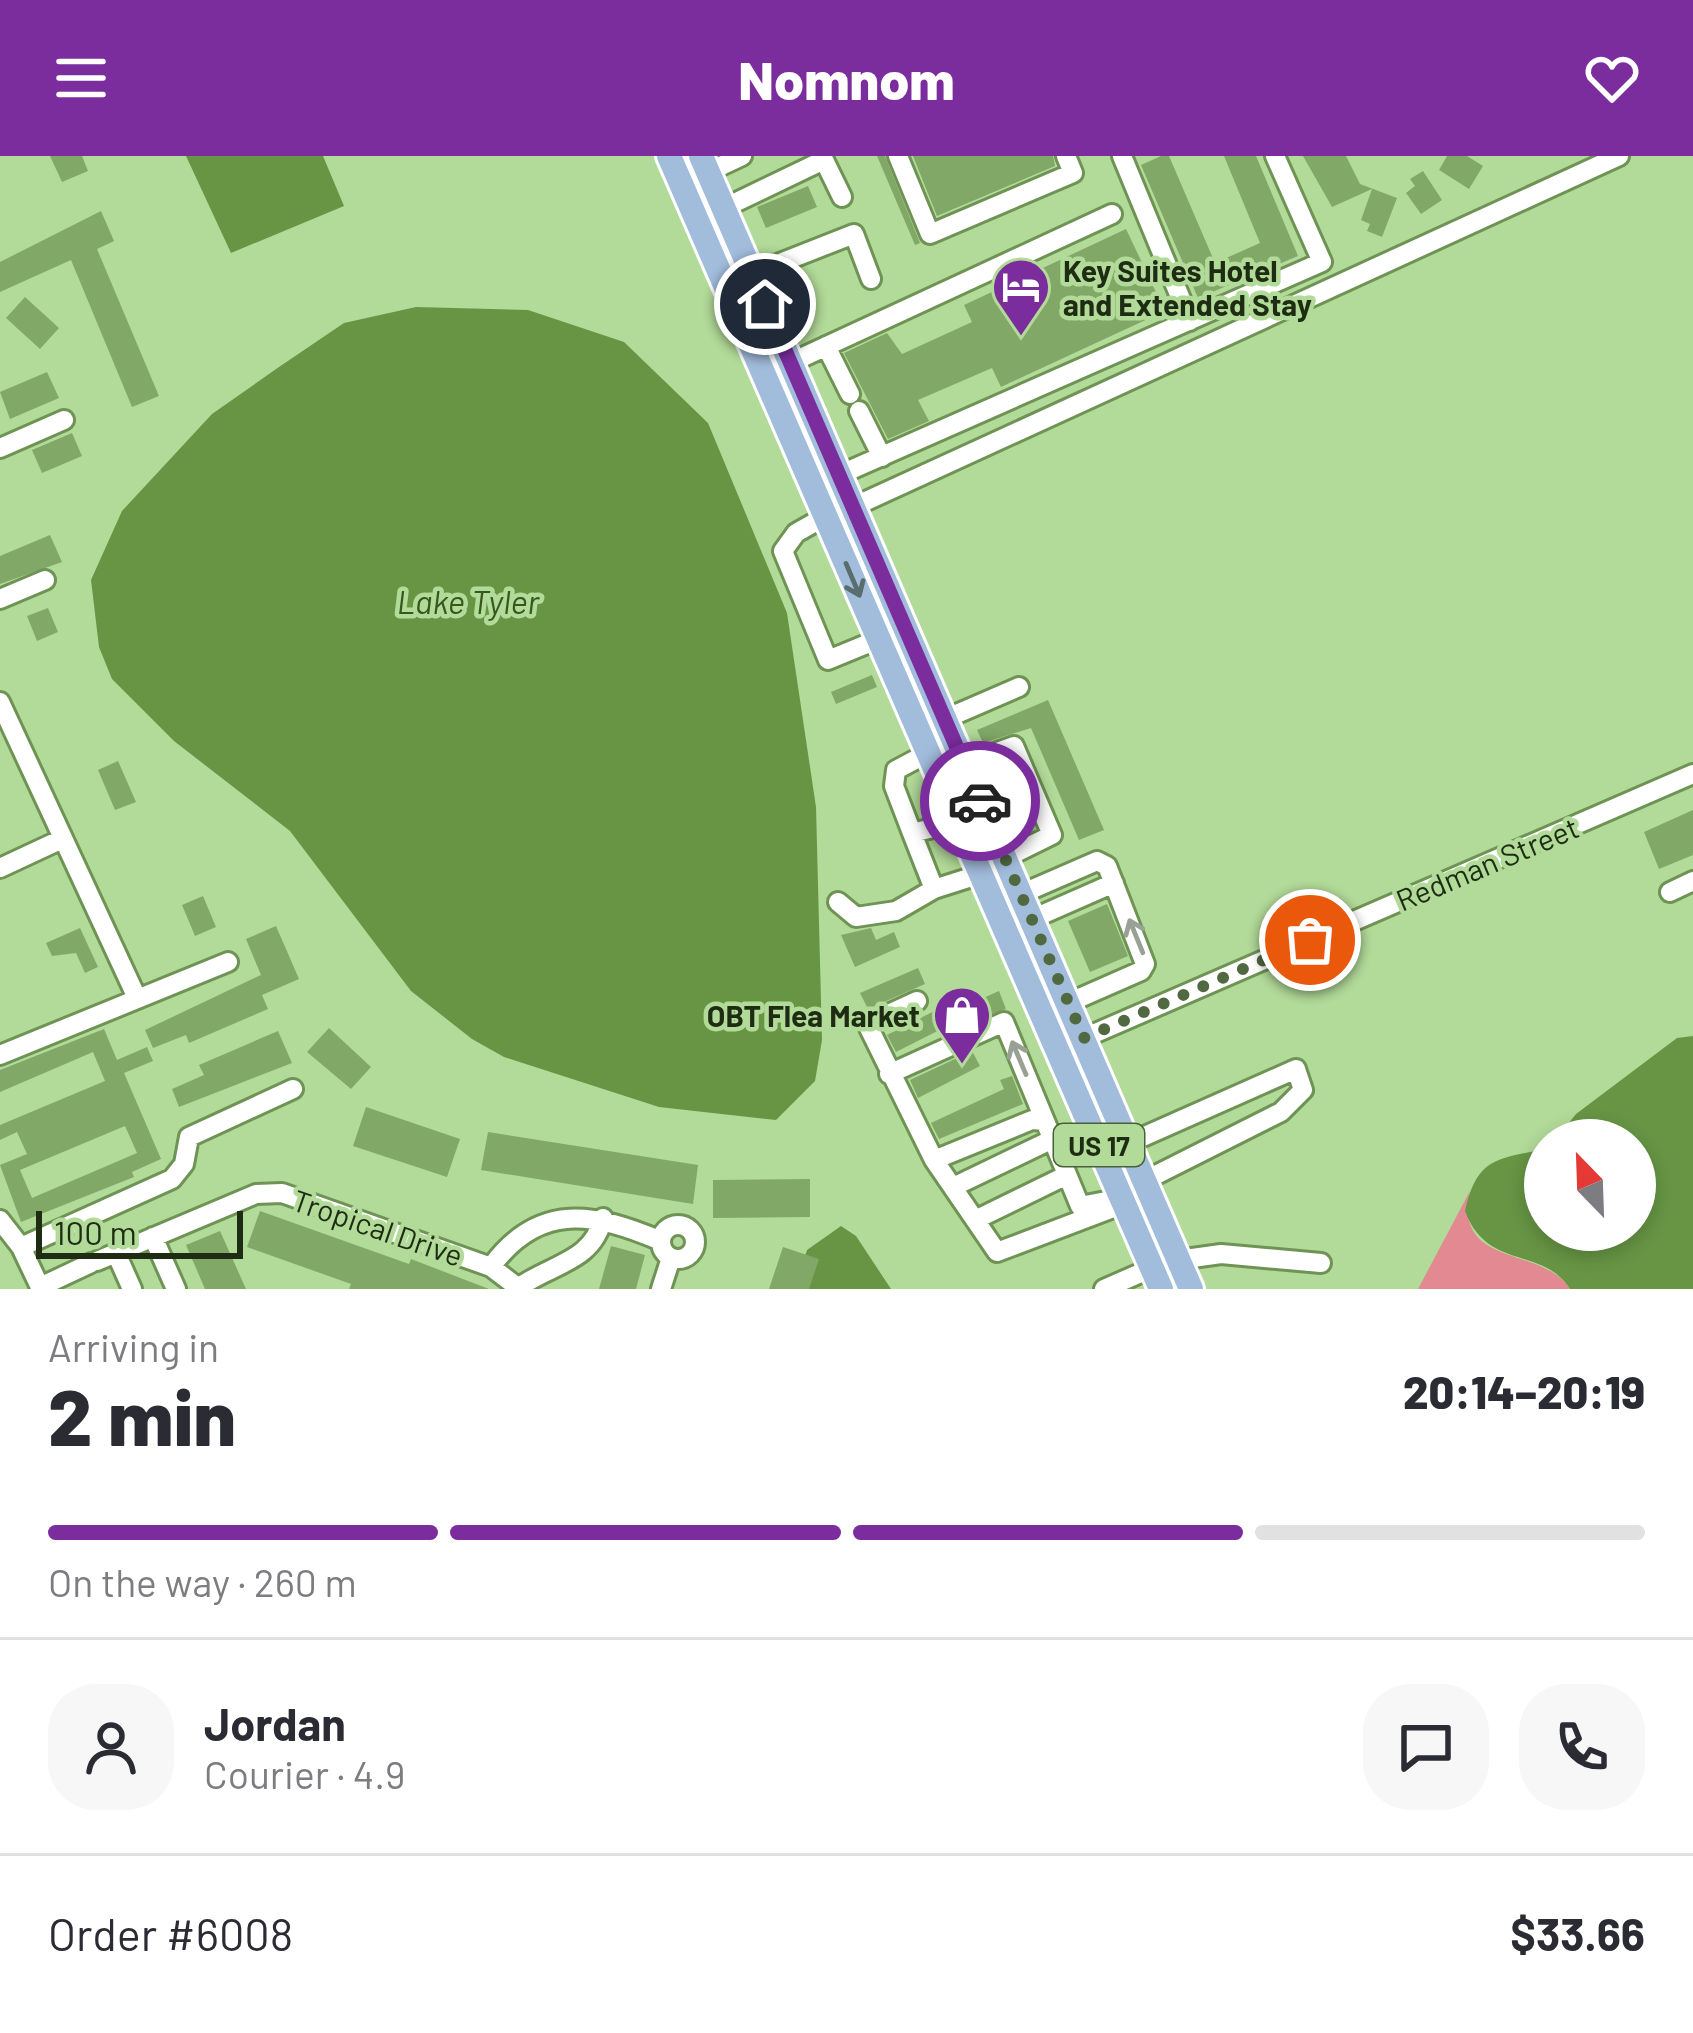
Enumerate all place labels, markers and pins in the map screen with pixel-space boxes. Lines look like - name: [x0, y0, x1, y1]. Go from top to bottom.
- place label: Key Suites Hotel and Extended Stay: [1063, 252, 1312, 322]
- pin: [714, 253, 816, 355]
- hotel icon: Key Suites Hotel and Extended Stay: [990, 256, 1052, 338]
- pin: [1259, 889, 1361, 991]
- shop icon: OBT Flea Market: [931, 984, 993, 1066]
- place label: OBT Flea Market: [707, 997, 920, 1033]

